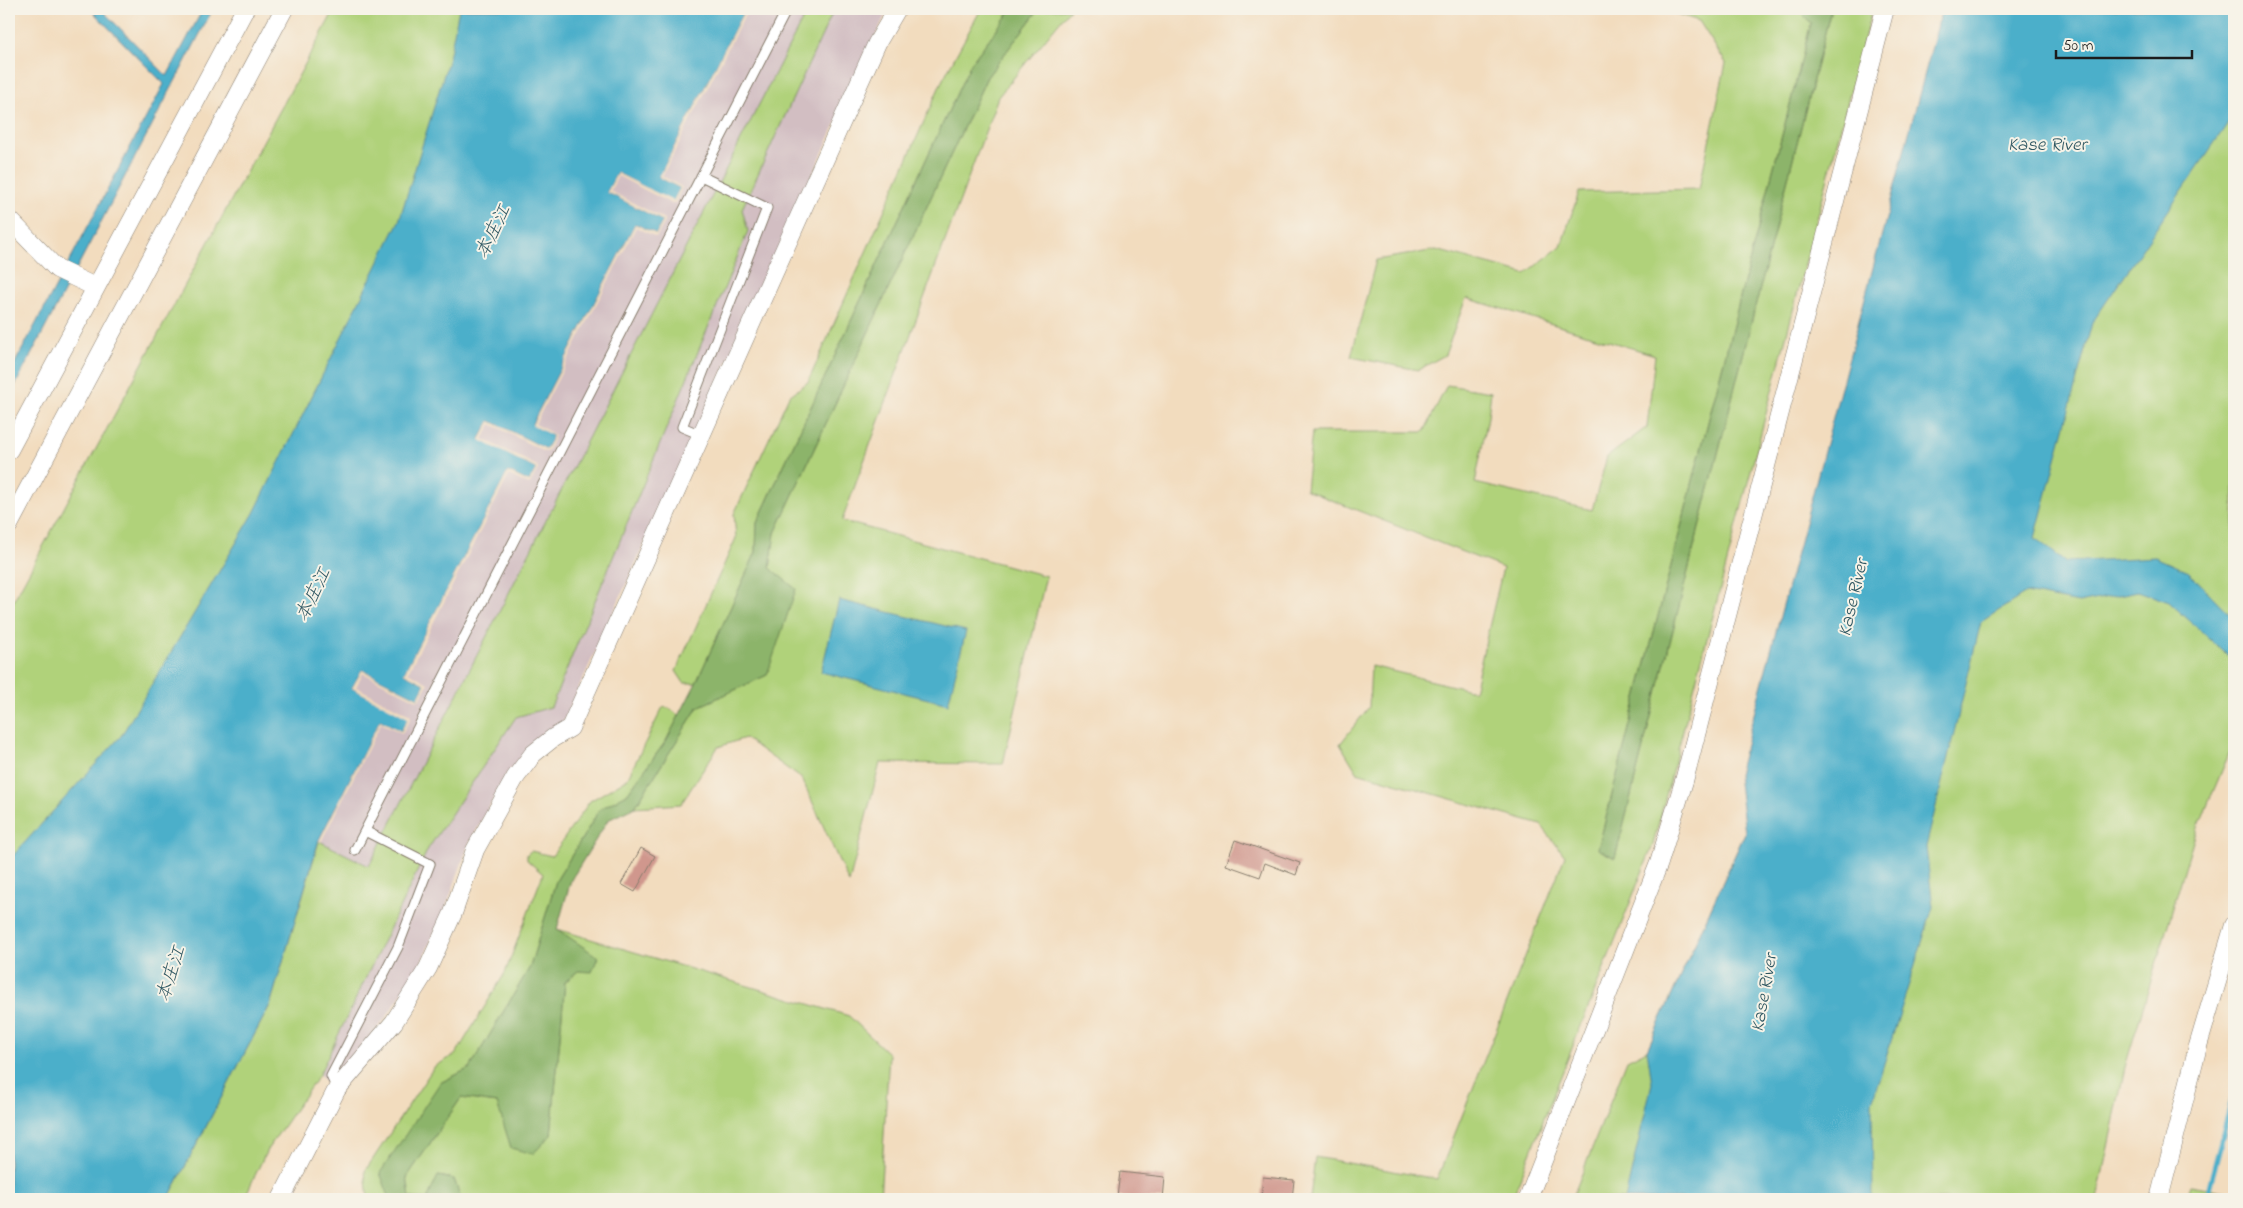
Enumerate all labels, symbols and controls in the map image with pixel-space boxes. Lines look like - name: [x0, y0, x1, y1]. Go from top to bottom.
- scale bar: [2056, 28, 2192, 60]
- text: 50 m: [2063, 35, 2094, 57]
- water label: Kase River: [2008, 132, 2088, 159]
- water label: 本庄江: [469, 200, 519, 264]
- water label: Kase River: [1832, 555, 1876, 639]
- water label: 本庄江: [289, 563, 339, 627]
- water label: 本庄江: [150, 942, 194, 1005]
- water label: Kase River: [1745, 950, 1785, 1034]

